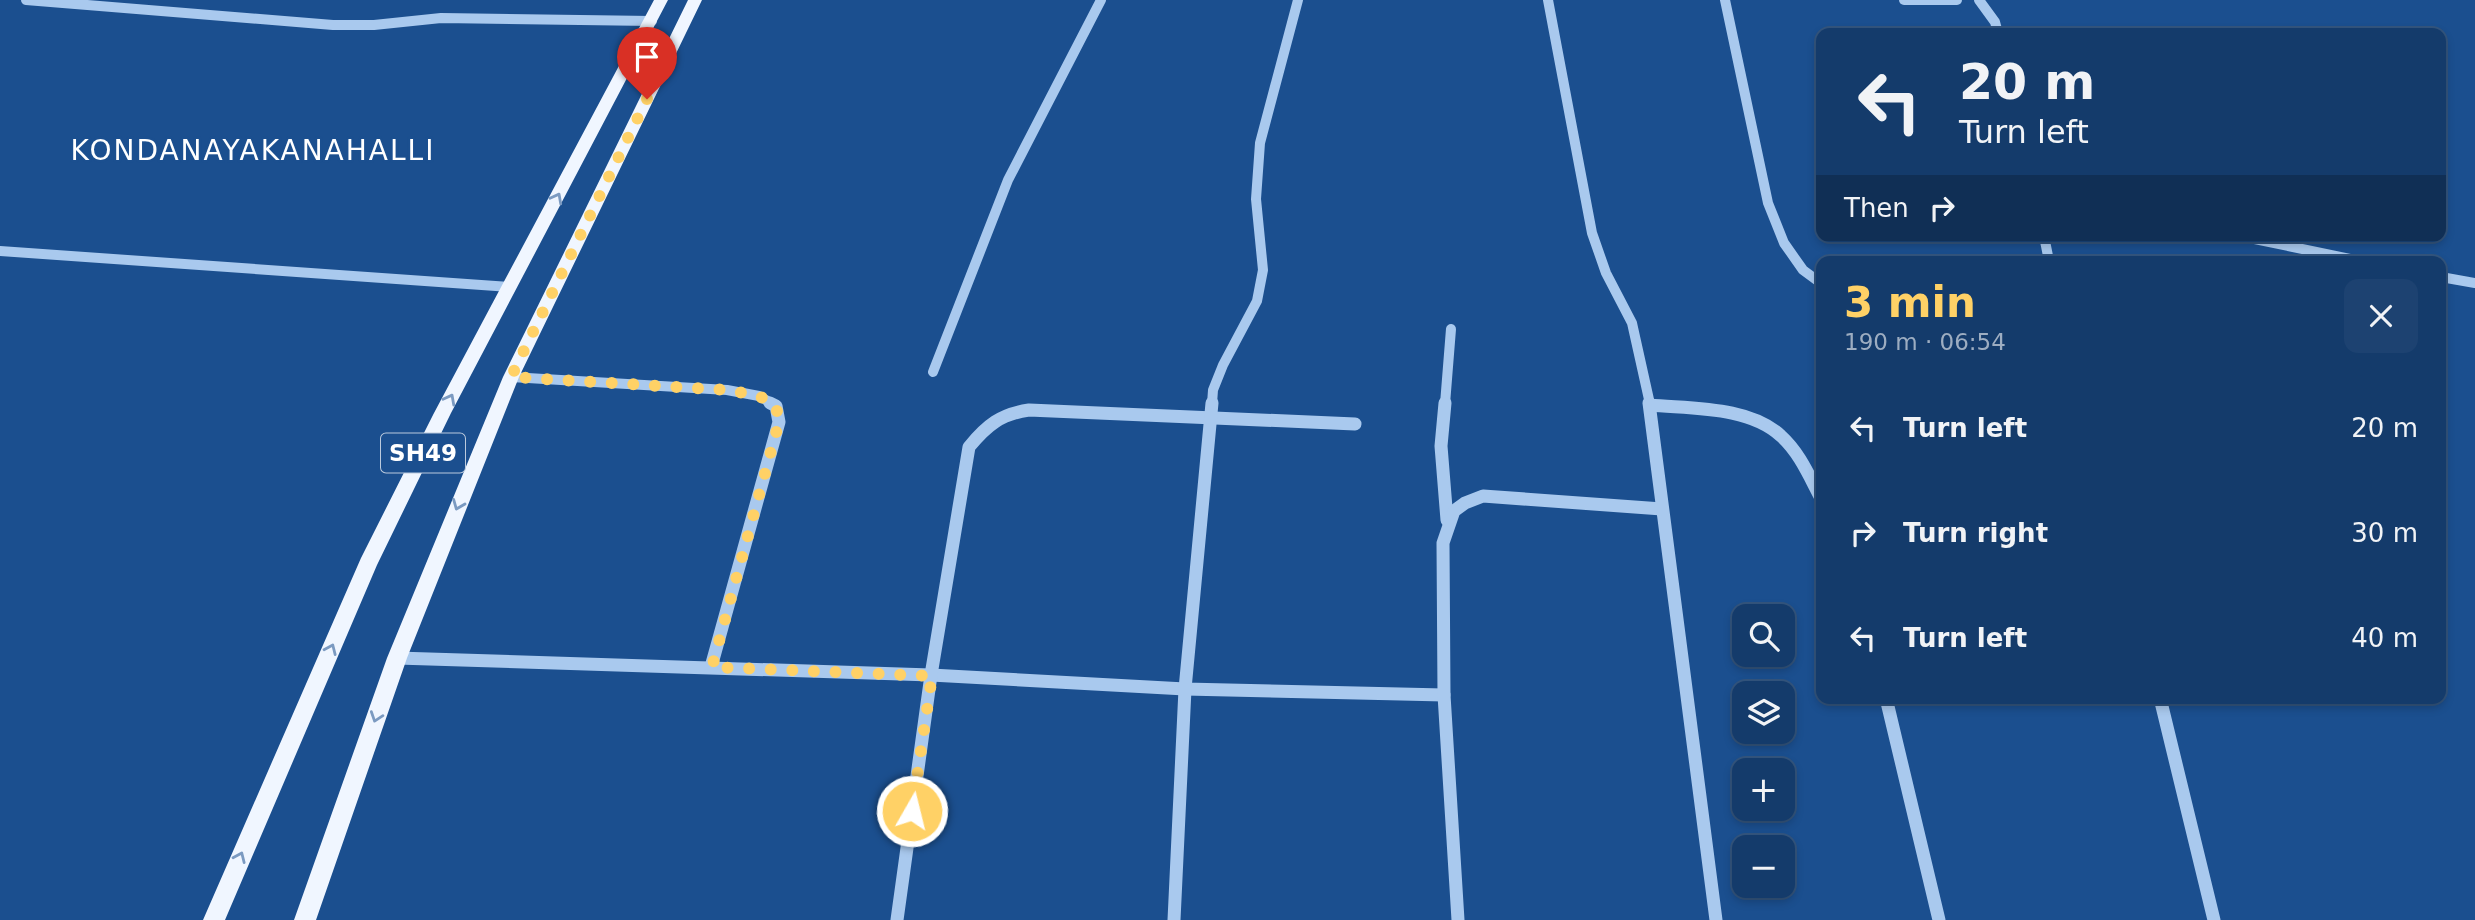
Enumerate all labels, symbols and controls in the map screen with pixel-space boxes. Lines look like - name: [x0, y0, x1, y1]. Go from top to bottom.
- pin: [617, 27, 677, 99]
- icon: arrive: [628, 38, 666, 76]
- text: 20 m: [1959, 54, 2095, 111]
- icon: left: [1844, 56, 1935, 147]
- text: Turn left: [1959, 113, 2089, 151]
- district label: KONDANAYAKANAHALLI: [71, 134, 435, 167]
- icon: right: [1923, 189, 1961, 227]
- one-way arrow: [549, 193, 563, 206]
- text: Then: [1844, 193, 1909, 223]
- text: 3 min: [1844, 278, 1976, 327]
- button: close: [2344, 279, 2418, 353]
- text: 190 m · 06:54: [1844, 329, 2006, 355]
- one-way arrow: [442, 394, 456, 406]
- icon: left: [1844, 409, 1882, 447]
- text: Turn left: [1903, 413, 2027, 443]
- text: 20 m: [2351, 413, 2418, 443]
- road number: SH49: [381, 433, 465, 472]
- one-way arrow: [453, 498, 467, 510]
- icon: right: [1844, 514, 1882, 552]
- text: Turn right: [1903, 518, 2048, 548]
- text: 30 m: [2351, 518, 2418, 548]
- map controls: [1732, 604, 1795, 898]
- button: search: [1732, 604, 1795, 667]
- icon: left: [1844, 619, 1882, 657]
- text: Turn left: [1903, 623, 2027, 653]
- text: 40 m: [2351, 623, 2418, 653]
- one-way arrow: [323, 643, 337, 656]
- button: layers: [1732, 681, 1795, 744]
- one-way arrow: [370, 711, 384, 723]
- button: +: [1732, 758, 1795, 821]
- position arrow: [875, 774, 949, 848]
- button: −: [1732, 835, 1795, 898]
- one-way arrow: [232, 852, 246, 864]

